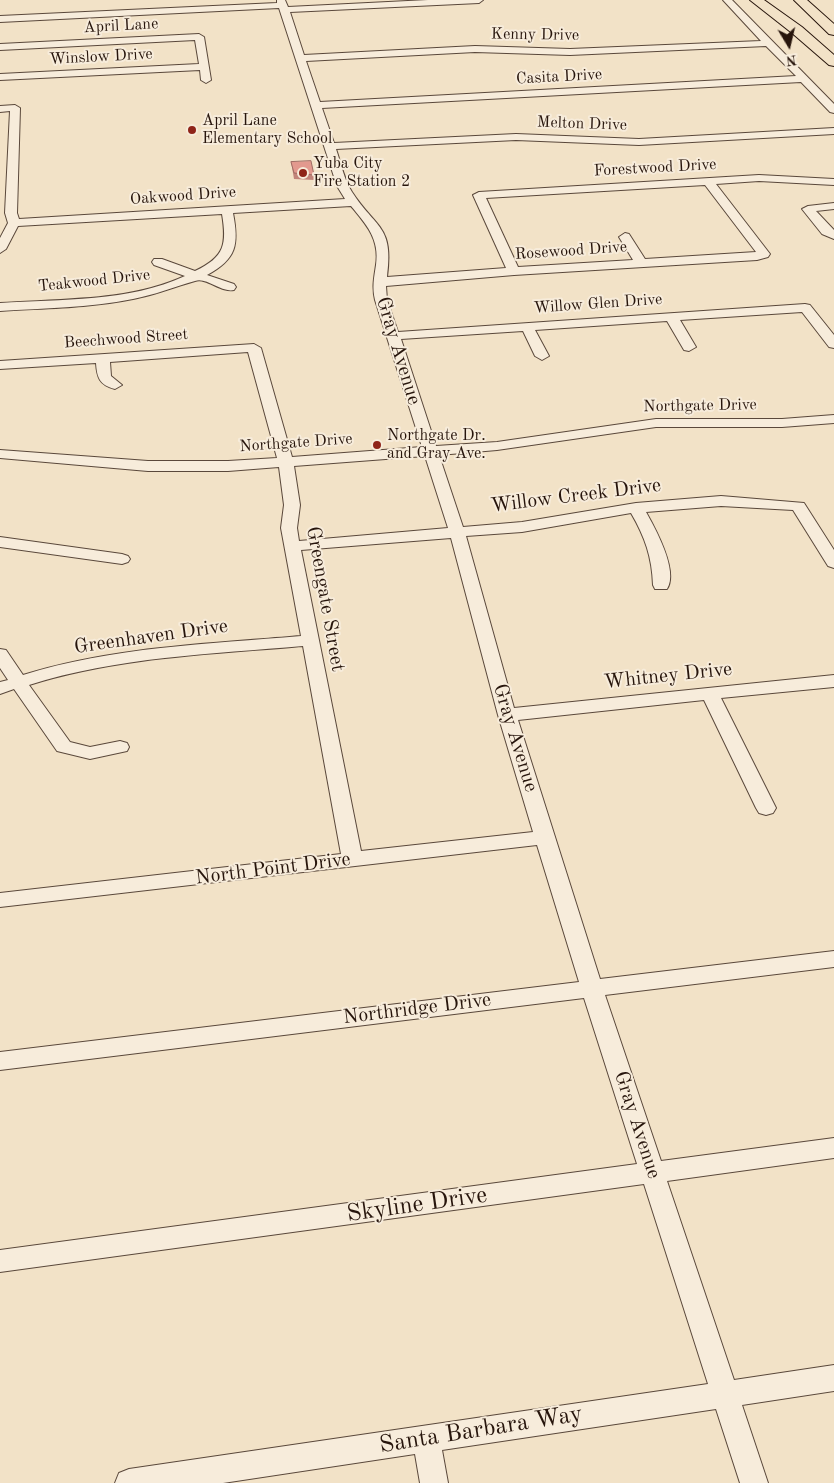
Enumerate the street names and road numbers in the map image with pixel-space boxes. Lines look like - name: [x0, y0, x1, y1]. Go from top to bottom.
- street label: April Lane: [83, 14, 159, 38]
- street label: Kenny Drive: [491, 25, 579, 45]
- street label: Winslow Drive: [49, 45, 153, 69]
- street label: Casita Drive: [515, 65, 603, 89]
- street label: Melton Drive: [537, 113, 627, 135]
- street label: Forestwood Drive: [593, 155, 717, 181]
- street label: Oakwood Drive: [129, 183, 237, 209]
- street label: Rosewood Drive: [514, 238, 628, 264]
- street label: Teakwood Drive: [37, 266, 151, 296]
- street label: Willow Glen Drive: [533, 290, 663, 318]
- street label: Gray Avenue: [370, 294, 426, 408]
- street label: Beechwood Street: [63, 325, 189, 353]
- street label: Northgate Drive: [643, 395, 757, 417]
- street label: Northgate Drive: [239, 429, 353, 457]
- street label: Willow Creek Drive: [489, 474, 663, 518]
- street label: Greengate Street: [300, 524, 350, 674]
- street label: Greenhaven Drive: [72, 614, 230, 660]
- street label: Whitney Drive: [603, 657, 733, 695]
- street label: Gray Avenue: [487, 681, 543, 795]
- street label: North Point Drive: [194, 848, 352, 890]
- street label: Northridge Drive: [342, 988, 492, 1030]
- street label: Gray Avenue: [608, 1068, 666, 1182]
- street label: Skyline Drive: [345, 1181, 489, 1229]
- street label: Santa Barbara Way: [377, 1400, 585, 1460]

